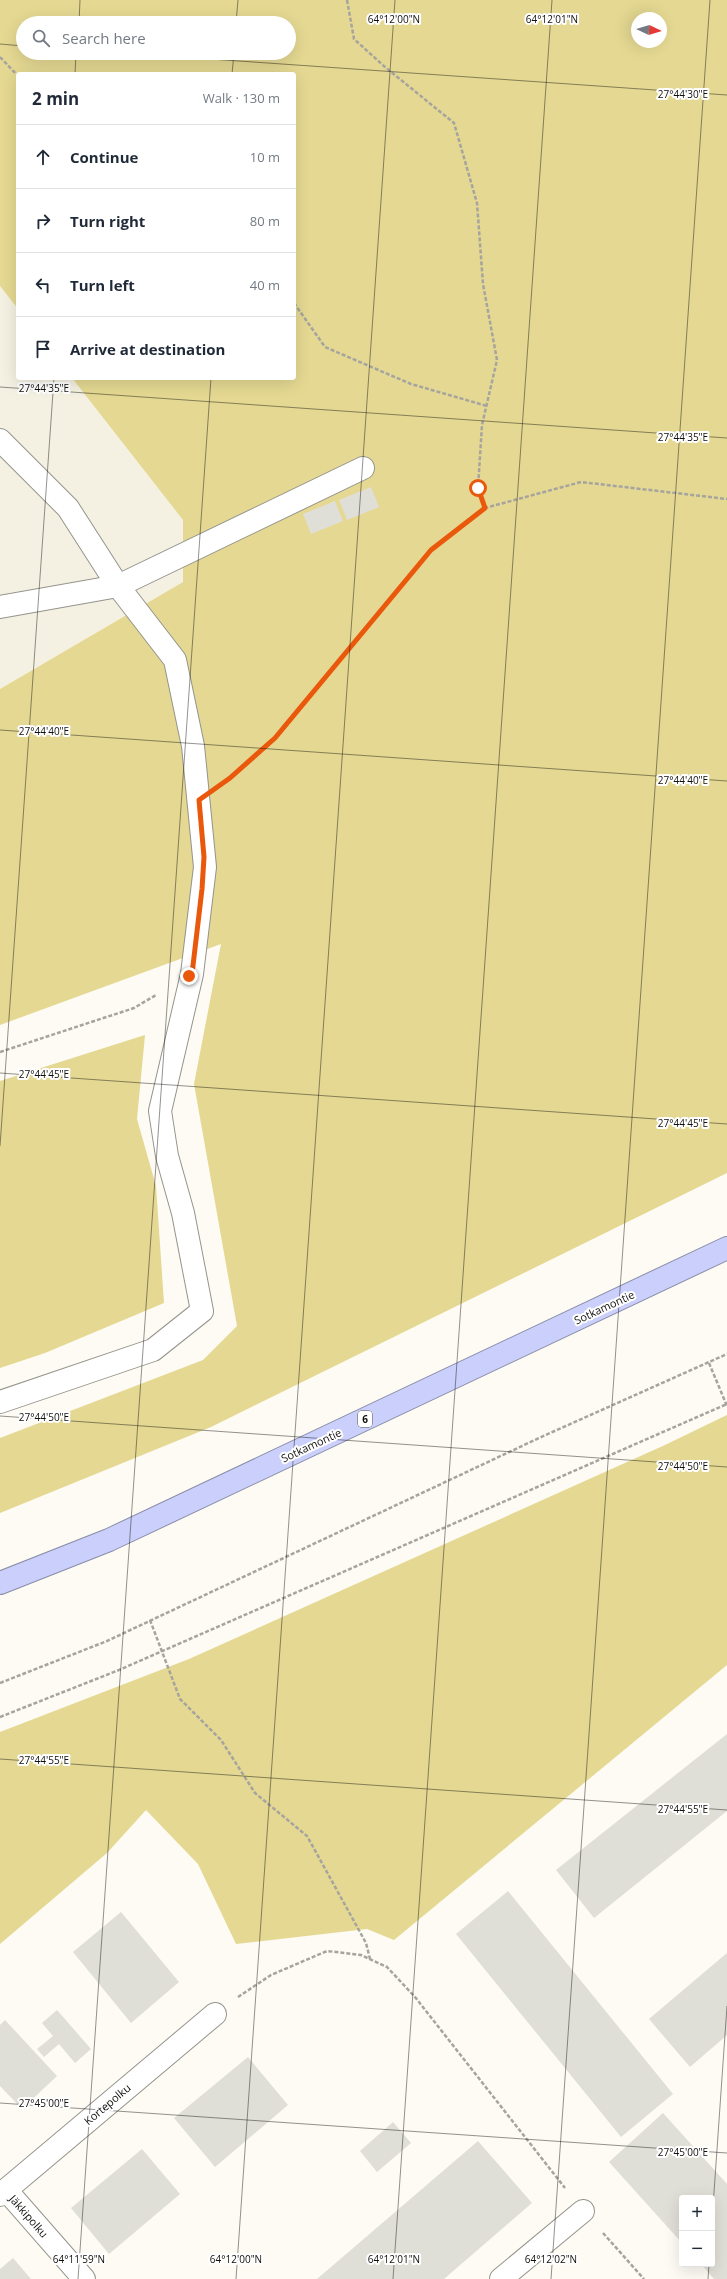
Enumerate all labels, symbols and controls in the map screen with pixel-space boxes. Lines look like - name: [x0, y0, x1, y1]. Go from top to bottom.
- text: 64°12'00"N: [368, 12, 420, 26]
- text: 64°12'01"N: [526, 12, 578, 26]
- north arrow: [631, 12, 667, 48]
- search box: [16, 16, 296, 60]
- icon: search: [30, 27, 52, 49]
- text: Search here: [62, 28, 146, 48]
- text: 2 min: [32, 87, 79, 110]
- text: 27°44'30"E: [658, 87, 708, 101]
- text: Walk · 130 m: [203, 89, 280, 107]
- icon: ahead: [32, 146, 54, 168]
- text: Continue: [70, 147, 138, 167]
- text: 10 m: [250, 148, 280, 166]
- icon: right: [32, 210, 54, 232]
- text: Turn right: [70, 211, 145, 231]
- text: 80 m: [250, 212, 280, 230]
- icon: left: [32, 274, 54, 296]
- text: Turn left: [70, 275, 135, 295]
- text: 40 m: [250, 276, 280, 294]
- icon: arrive: [32, 338, 54, 360]
- text: Arrive at destination: [70, 339, 225, 359]
- text: 27°44'35"E: [19, 381, 69, 395]
- text: 27°44'35"E: [658, 430, 708, 444]
- route start: [469, 479, 487, 497]
- text: 27°44'40"E: [19, 724, 69, 738]
- text: 27°44'40"E: [658, 773, 708, 787]
- route end: [180, 967, 198, 985]
- text: 27°44'45"E: [19, 1067, 69, 1081]
- text: 27°44'45"E: [658, 1116, 708, 1130]
- street label: Sotkamontie: [571, 1286, 637, 1328]
- text: 27°44'50"E: [19, 1410, 69, 1424]
- road number: 6: [358, 1411, 372, 1427]
- street label: Sotkamontie: [278, 1424, 344, 1466]
- text: 27°44'50"E: [658, 1459, 708, 1473]
- text: 27°44'55"E: [19, 1753, 69, 1767]
- text: 27°44'55"E: [658, 1802, 708, 1816]
- street label: Kortepolku: [80, 2080, 134, 2128]
- text: 27°45'00"E: [19, 2096, 69, 2110]
- text: 27°45'00"E: [658, 2145, 708, 2159]
- street label: Jäkkipolku: [6, 2191, 52, 2241]
- map controls: [679, 2195, 715, 2267]
- button: +: [679, 2195, 715, 2231]
- button: −: [679, 2231, 715, 2267]
- text: 64°11'59"N: [53, 2252, 105, 2266]
- text: 64°12'00"N: [210, 2252, 262, 2266]
- text: 64°12'01"N: [368, 2252, 420, 2266]
- text: 64°12'02"N: [525, 2252, 577, 2266]

